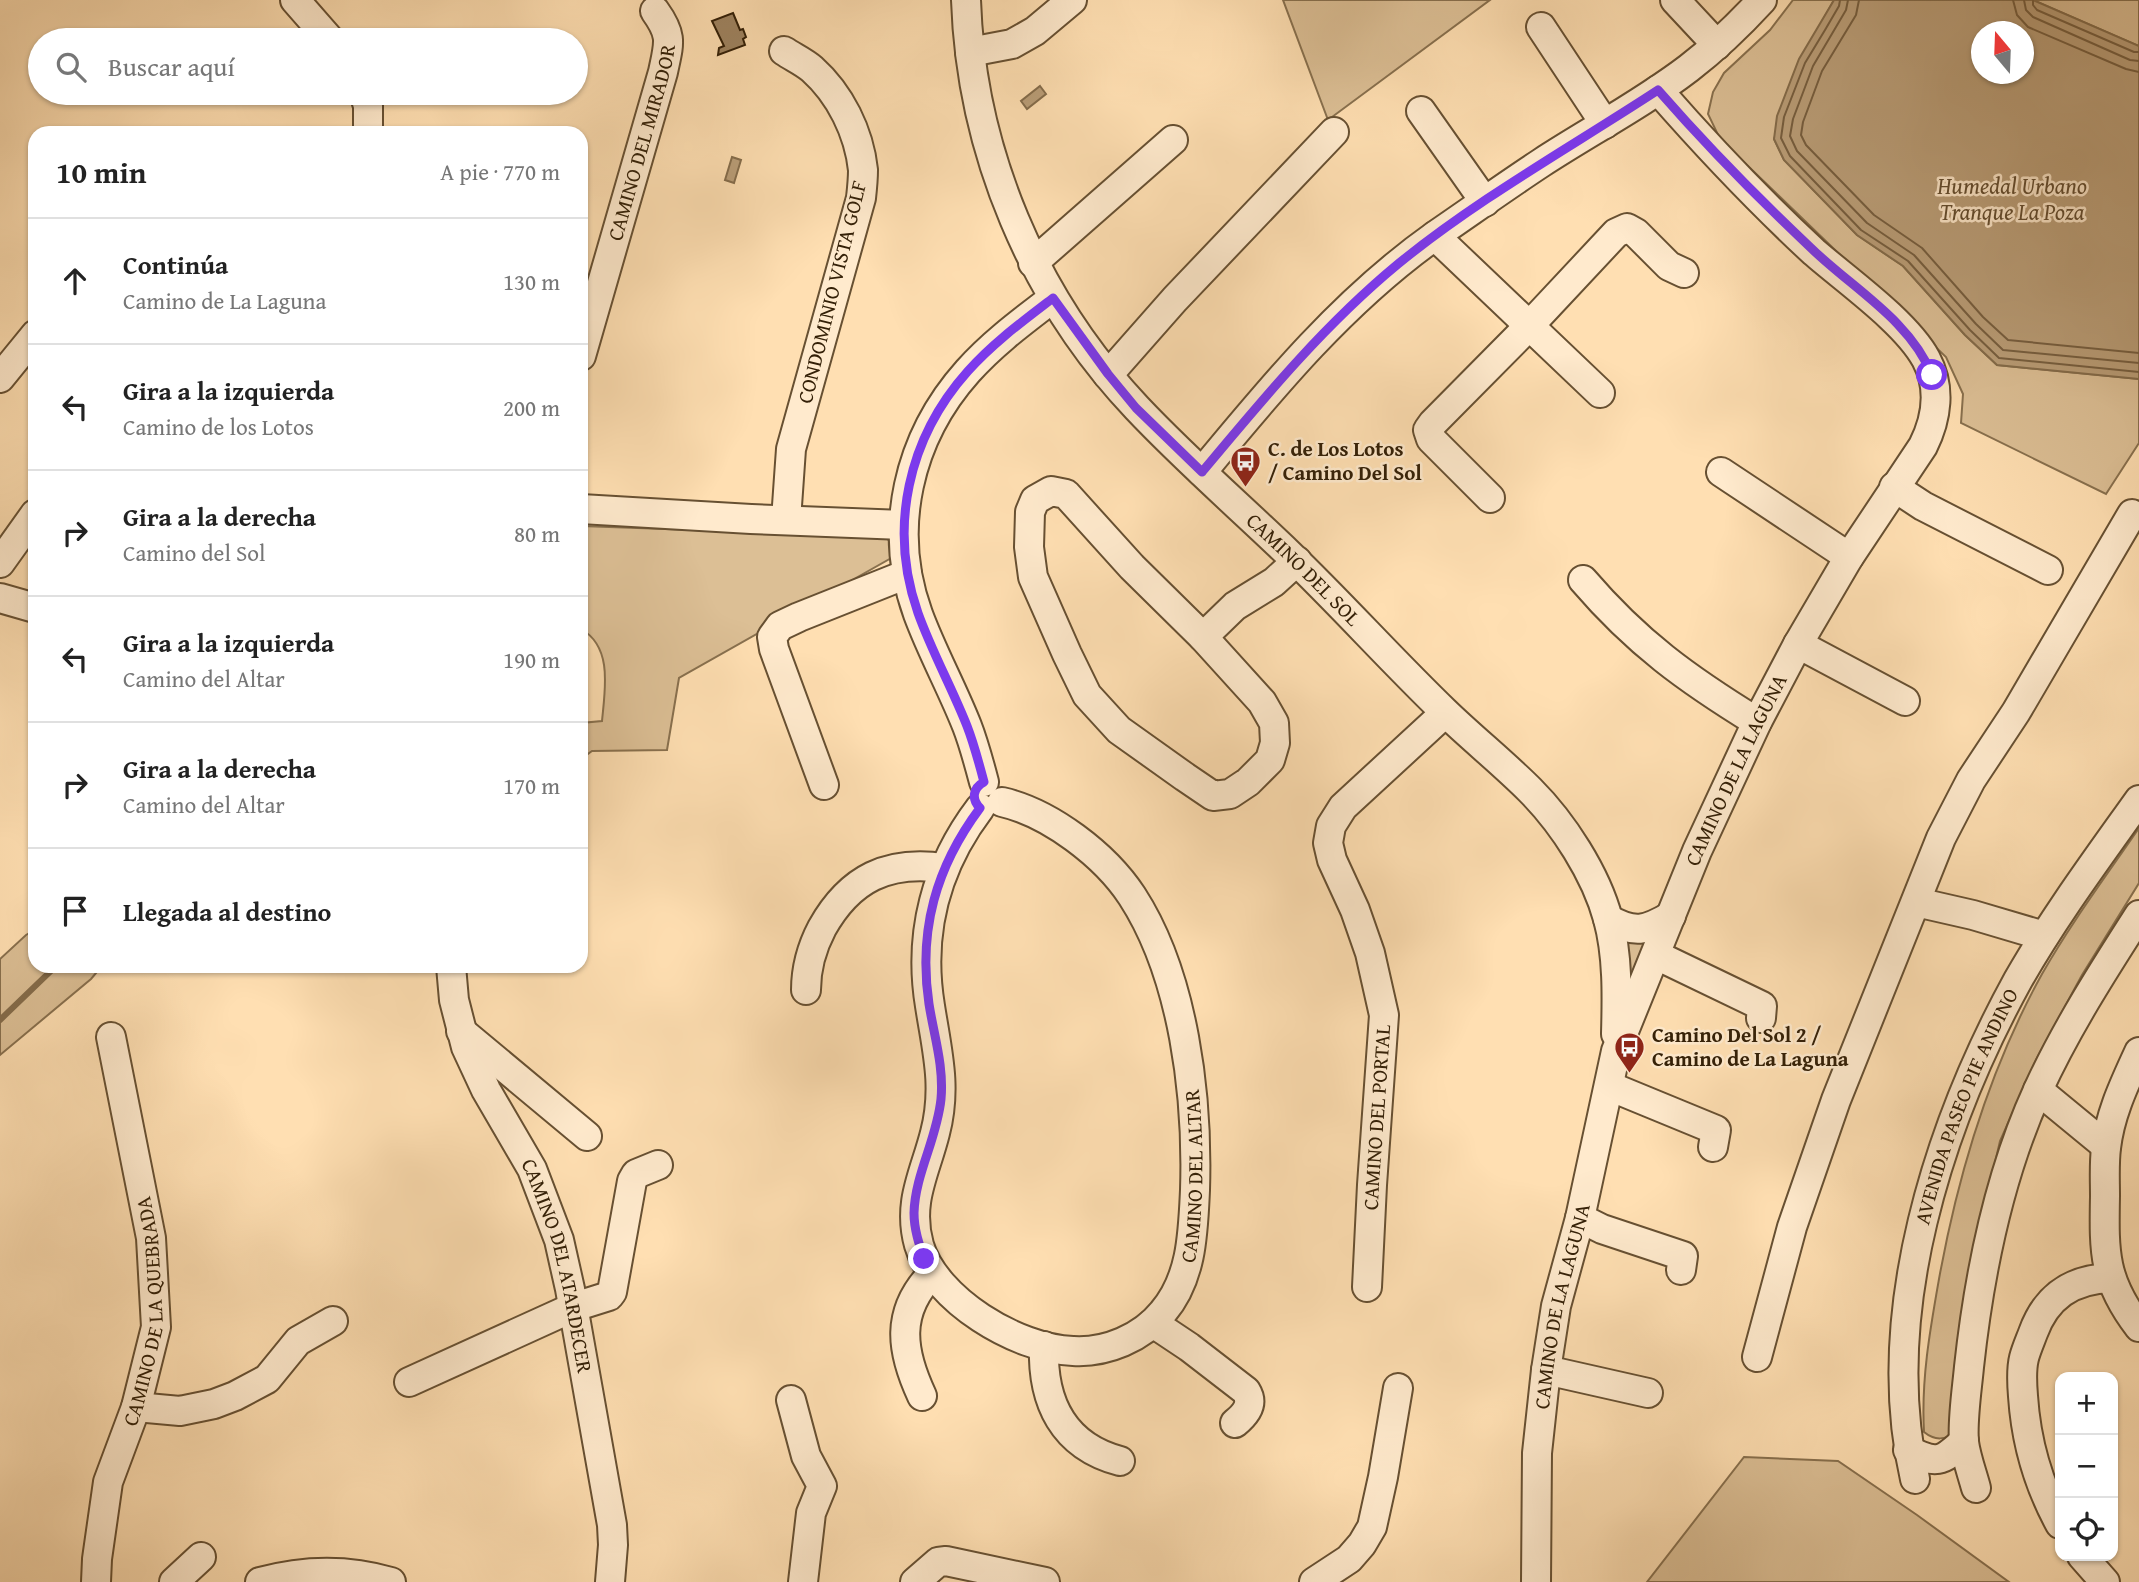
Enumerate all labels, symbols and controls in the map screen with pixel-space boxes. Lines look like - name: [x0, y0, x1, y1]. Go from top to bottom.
- north arrow: [1971, 21, 2034, 84]
- search box: [28, 28, 588, 105]
- street label: CAMINO DEL MIRADOR: [599, 41, 683, 244]
- text: Buscar aquí: [108, 47, 235, 86]
- icon: search: [52, 48, 90, 86]
- text: 10 min: [56, 150, 146, 194]
- text: A pie · 770 m: [440, 155, 560, 188]
- water label: Humedal Urbano Tranque La Poza: [1936, 169, 2087, 228]
- street label: CONDOMINIO VISTA GOLF: [789, 177, 874, 407]
- text: Continúa: [123, 245, 228, 284]
- icon: ahead: [56, 262, 94, 300]
- text: 130 m: [503, 265, 560, 298]
- text: Camino de La Laguna: [123, 284, 326, 317]
- route start: [1916, 359, 1947, 390]
- text: Gira a la izquierda: [123, 371, 334, 410]
- icon: left: [56, 388, 94, 426]
- text: 200 m: [503, 391, 560, 424]
- text: Camino de los Lotos: [123, 410, 314, 443]
- place label: C. de Los Lotos / Camino Del Sol: [1268, 433, 1422, 488]
- bus stop icon: C. de Los Lotos / Camino Del Sol: [1228, 444, 1262, 488]
- text: Gira a la derecha: [123, 497, 316, 536]
- street label: CAMINO DEL SOL: [1240, 505, 1368, 633]
- icon: right: [56, 514, 94, 552]
- text: 80 m: [514, 517, 560, 550]
- text: Camino del Sol: [123, 536, 265, 569]
- text: Gira a la izquierda: [123, 623, 334, 662]
- icon: left: [56, 640, 94, 678]
- text: 190 m: [503, 643, 560, 676]
- text: Camino del Altar: [123, 662, 285, 695]
- street label: CAMINO DE LA LAGUNA: [1677, 668, 1795, 870]
- text: Gira a la derecha: [123, 749, 316, 788]
- icon: right: [56, 766, 94, 804]
- text: 170 m: [503, 769, 560, 802]
- text: Camino del Altar: [123, 788, 285, 821]
- icon: arrive: [56, 892, 94, 930]
- text: Llegada al destino: [123, 892, 331, 931]
- street label: AVENIDA PASEO PIE ANDINO: [1906, 983, 2026, 1228]
- place label: Camino Del Sol 2 / Camino de La Laguna: [1652, 1019, 1849, 1074]
- street label: CAMINO DEL PORTAL: [1355, 1023, 1398, 1211]
- bus stop icon: Camino Del Sol 2 / Camino de La Laguna: [1612, 1030, 1646, 1074]
- street label: CAMINO DEL ALTAR: [1172, 1087, 1210, 1265]
- street label: CAMINO DEL ATARDECER: [514, 1152, 601, 1376]
- street label: CAMINO DE LA QUEBRADA: [114, 1194, 171, 1430]
- street label: CAMINO DE LA LAGUNA: [1526, 1200, 1598, 1411]
- route end: [908, 1243, 939, 1274]
- map controls: [2055, 1372, 2118, 1561]
- button: +: [2055, 1372, 2118, 1435]
- button: −: [2055, 1435, 2118, 1498]
- button: locate: [2055, 1498, 2118, 1561]

